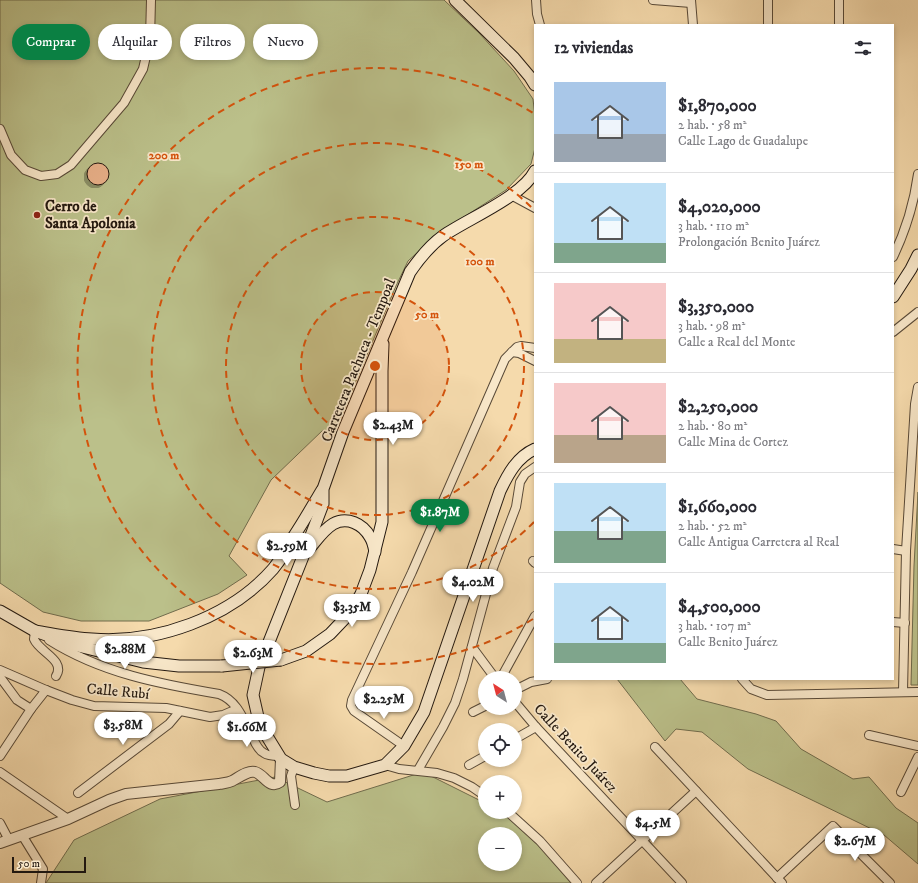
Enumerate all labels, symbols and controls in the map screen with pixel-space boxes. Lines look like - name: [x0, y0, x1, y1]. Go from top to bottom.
- chip: Comprar: [12, 24, 90, 60]
- chip: Alquilar: [98, 24, 172, 60]
- chip: Filtros: [180, 24, 245, 60]
- chip: Nuevo: [253, 24, 318, 60]
- text: 12 viviendas: [554, 37, 633, 59]
- icon: filters: [852, 37, 874, 59]
- text: $1,870,000: [678, 95, 757, 117]
- icon: home: [586, 98, 634, 146]
- text: 2 hab. · 58 m²: [678, 117, 747, 133]
- text: Calle Lago de Guadalupe: [678, 133, 808, 149]
- text: 200 m: [149, 148, 179, 163]
- text: 150 m: [455, 157, 483, 172]
- text: $4,020,000: [678, 196, 761, 218]
- place label: Cerro de Santa Apolonia: [45, 197, 136, 233]
- icon: home: [586, 199, 634, 247]
- marker: Cerro de Santa Apolonia: [32, 210, 42, 220]
- text: 3 hab. · 110 m²: [678, 218, 749, 234]
- text: Prolongación Benito Juárez: [678, 234, 820, 250]
- text: 100 m: [466, 254, 494, 269]
- street label: Carretera Pachuca - Tempoal: [317, 275, 400, 445]
- text: $3,350,000: [678, 296, 754, 318]
- icon: home: [586, 299, 634, 347]
- text: 50 m: [414, 307, 439, 322]
- text: 3 hab. · 98 m²: [678, 318, 745, 334]
- text: Calle a Real del Monte: [678, 334, 795, 350]
- centre of rings: [368, 359, 382, 373]
- text: $2,250,000: [678, 396, 758, 418]
- icon: home: [586, 399, 634, 447]
- pin: $2.43M: [360, 412, 426, 446]
- text: $2.43M: [372, 417, 414, 433]
- text: 2 hab. · 80 m²: [678, 418, 747, 434]
- text: Calle Mina de Cortez: [678, 434, 788, 450]
- text: $1,660,000: [678, 496, 757, 518]
- pin: $1.87M: [407, 499, 473, 533]
- icon: home: [586, 499, 634, 547]
- text: $1.87M: [420, 504, 460, 520]
- text: 2 hab. · 52 m²: [678, 518, 747, 534]
- pin: $2.59M: [254, 533, 320, 567]
- text: Calle Antigua Carretera al Real: [678, 534, 839, 550]
- text: $2.59M: [266, 538, 308, 554]
- pin: $4.02M: [440, 569, 506, 603]
- text: $4.02M: [451, 574, 495, 590]
- pin: $3.35M: [319, 594, 385, 628]
- text: $4,500,000: [678, 596, 761, 618]
- text: $3.35M: [333, 599, 371, 615]
- icon: home: [586, 599, 634, 647]
- text: 3 hab. · 107 m²: [678, 618, 751, 634]
- text: Calle Benito Juárez: [678, 634, 778, 650]
- pin: $2.88M: [92, 636, 158, 670]
- pin: $2.63M: [220, 640, 286, 674]
- text: $2.88M: [104, 641, 146, 657]
- text: $2.63M: [233, 645, 273, 661]
- north arrow: [478, 671, 522, 715]
- map controls: [478, 671, 522, 871]
- street label: Calle Rubí: [86, 679, 151, 704]
- pin: $2.25M: [351, 686, 417, 720]
- text: $2.25M: [363, 691, 405, 707]
- street label: Calle Benito Juárez: [529, 700, 622, 797]
- pin: $3.58M: [90, 712, 156, 746]
- pin: $1.66M: [214, 714, 280, 748]
- text: $3.58M: [103, 717, 143, 733]
- text: $1.66M: [227, 719, 267, 735]
- button: locate: [478, 723, 522, 767]
- button: +: [478, 775, 522, 819]
- pin: $4.5M: [625, 810, 681, 844]
- text: $4.5M: [635, 815, 671, 831]
- button: −: [478, 827, 522, 871]
- pin: $2.67M: [822, 828, 888, 862]
- text: $2.67M: [834, 833, 876, 849]
- scale bar: [12, 855, 86, 874]
- text: 50 m: [18, 857, 40, 871]

